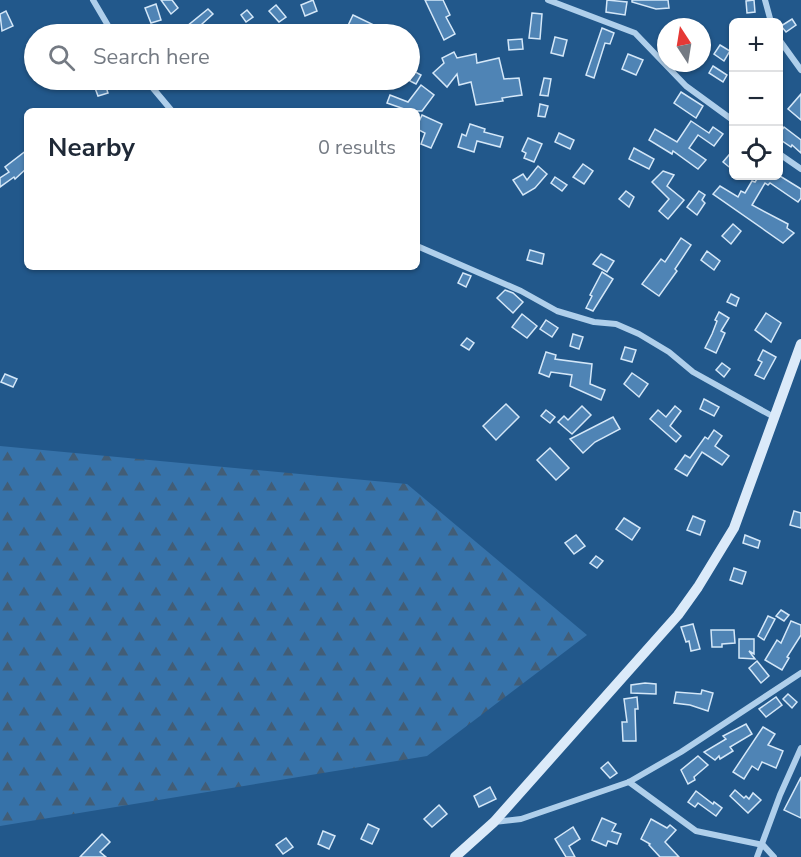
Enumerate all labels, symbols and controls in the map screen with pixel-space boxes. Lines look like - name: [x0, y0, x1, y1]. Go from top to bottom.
- north arrow: [657, 18, 711, 72]
- map controls: [729, 18, 783, 180]
- button: +: [729, 18, 783, 72]
- search box: [24, 24, 420, 90]
- icon: search: [45, 41, 78, 74]
- text: Search here: [93, 42, 210, 72]
- button: −: [729, 72, 783, 126]
- button: locate: [729, 126, 783, 180]
- text: Nearby: [48, 130, 135, 165]
- text: 0 results: [318, 134, 396, 161]

